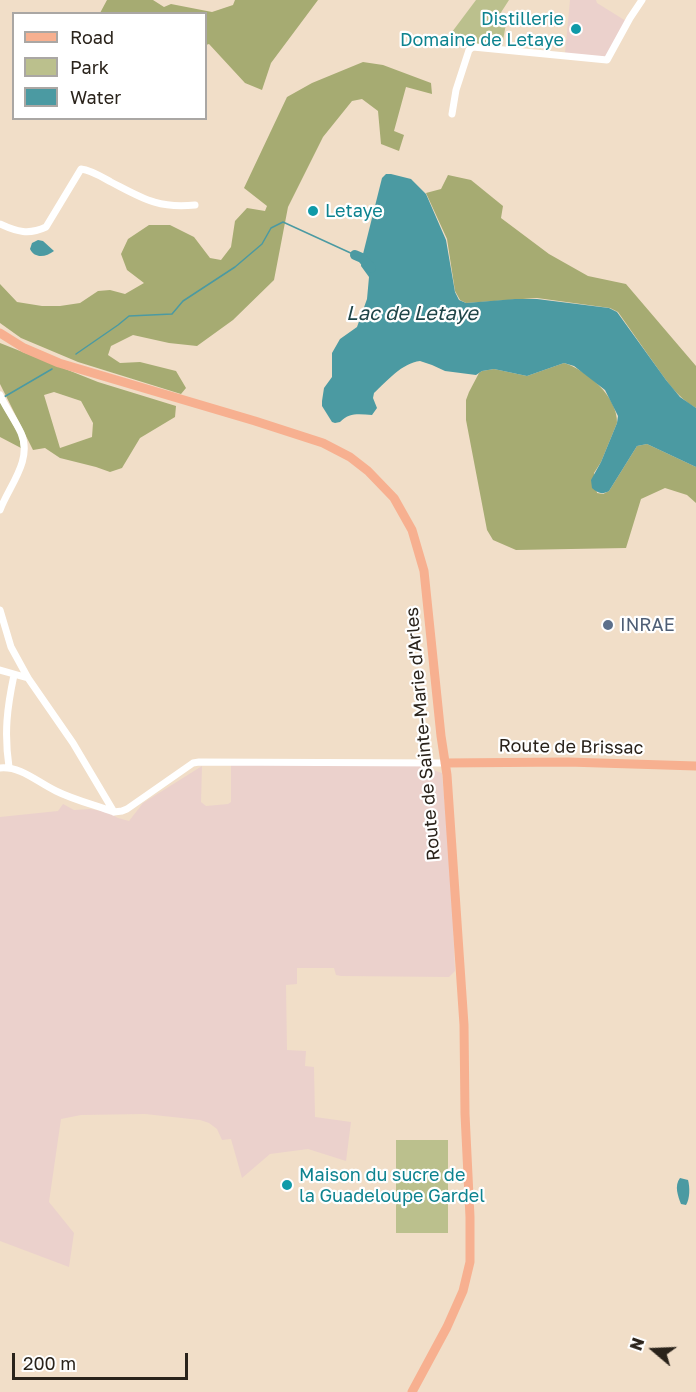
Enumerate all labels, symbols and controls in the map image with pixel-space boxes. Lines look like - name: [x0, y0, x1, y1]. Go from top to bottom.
- place label: Distillerie Domaine de Letaye: [400, 8, 564, 50]
- legend: [12, 12, 207, 120]
- marker: Distillerie Domaine de Letaye: [569, 22, 583, 36]
- text: Road: [70, 26, 114, 48]
- text: Park: [70, 56, 109, 78]
- text: Water: [70, 86, 121, 108]
- place label: Letaye: [325, 200, 383, 222]
- marker: Letaye: [306, 204, 320, 218]
- water label: Lac de Letaye: [346, 302, 478, 326]
- street label: Route de Sainte-Marie d'Arles: [401, 606, 445, 862]
- place label: INRAE: [620, 614, 675, 636]
- marker: INRAE: [601, 618, 615, 632]
- street label: Route de Brissac: [498, 735, 644, 759]
- place label: Maison du sucre de la Guadeloupe Gardel: [299, 1164, 485, 1206]
- marker: Maison du sucre de la Guadeloupe Gardel: [280, 1178, 294, 1192]
- north arrow: [624, 1320, 684, 1380]
- text: N: [626, 1335, 648, 1353]
- scale bar: [15, 1341, 190, 1379]
- text: 200 m: [23, 1352, 76, 1374]

